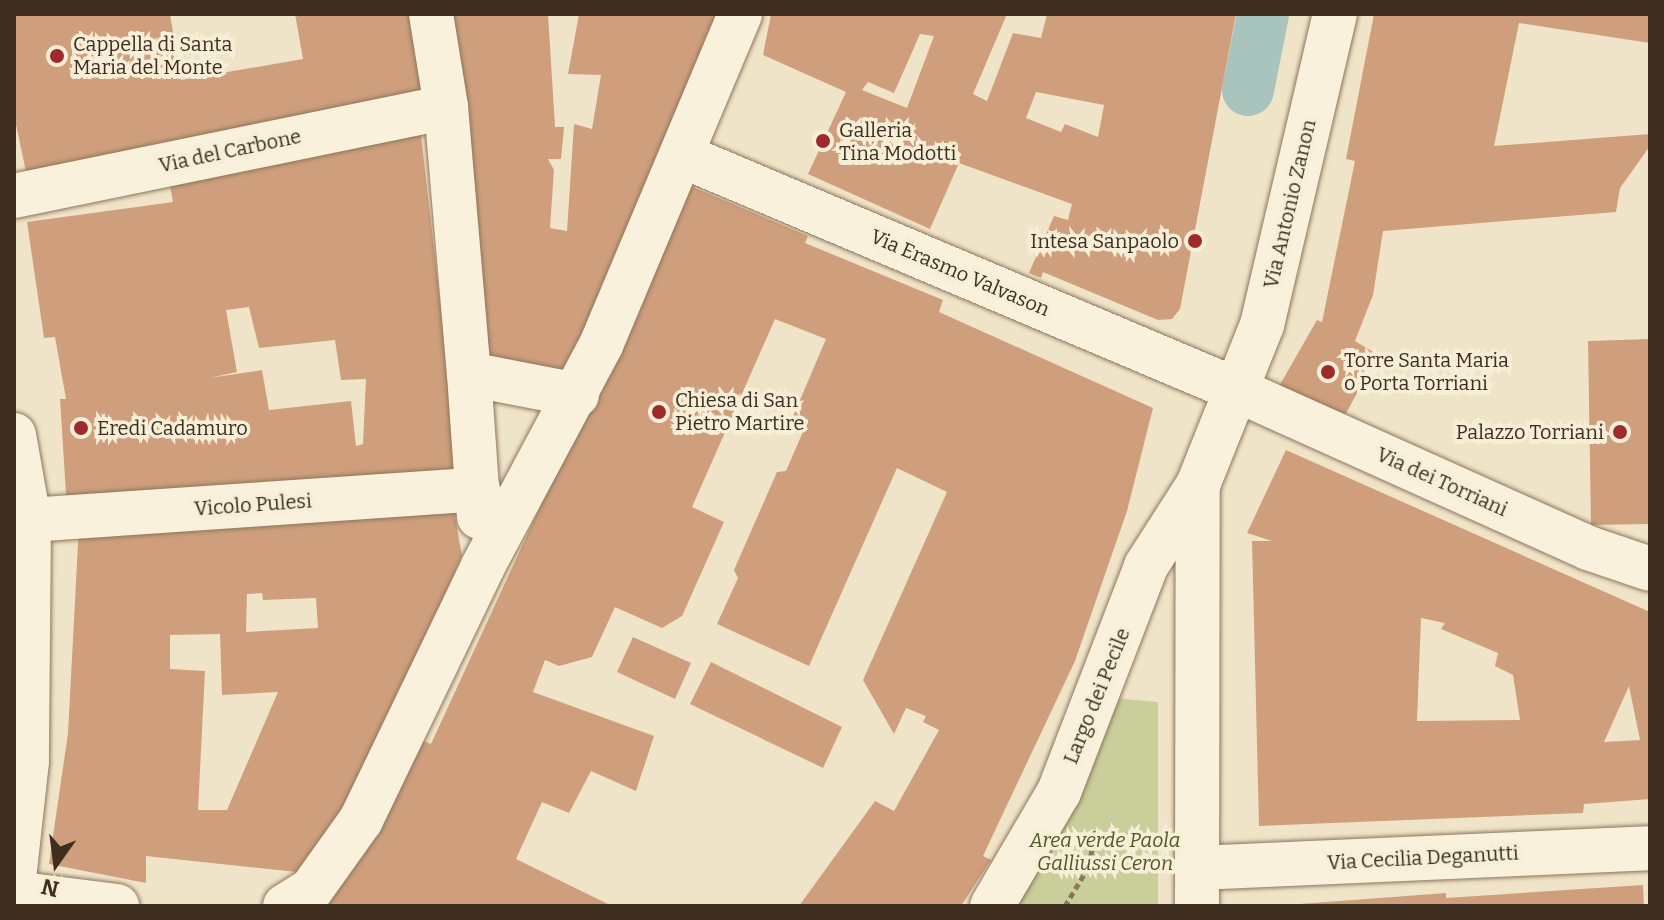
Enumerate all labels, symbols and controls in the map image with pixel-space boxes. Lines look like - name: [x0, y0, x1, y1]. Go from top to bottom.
- place label: Cappella di Santa Maria del Monte: [73, 32, 232, 79]
- marker: Cappella di Santa Maria del Monte: [48, 47, 66, 65]
- street label: Via Antonio Zanon: [1259, 117, 1321, 291]
- place label: Galleria Tina Modotti: [839, 118, 957, 165]
- street label: Via del Carbone: [157, 124, 303, 178]
- marker: Galleria Tina Modotti: [814, 132, 832, 150]
- street label: Via Erasmo Valvason: [867, 224, 1053, 322]
- place label: Intesa Sanpaolo: [1030, 229, 1179, 253]
- marker: Intesa Sanpaolo: [1186, 232, 1204, 250]
- place label: Torre Santa Maria o Porta Torriani: [1344, 348, 1509, 395]
- marker: Torre Santa Maria o Porta Torriani: [1319, 363, 1337, 381]
- place label: Chiesa di San Pietro Martire: [675, 388, 805, 435]
- marker: Chiesa di San Pietro Martire: [650, 403, 668, 421]
- place label: Eredi Cadamuro: [97, 416, 248, 440]
- marker: Eredi Cadamuro: [72, 419, 90, 437]
- place label: Palazzo Torriani: [1456, 420, 1604, 444]
- marker: Palazzo Torriani: [1611, 423, 1629, 441]
- street label: Via dei Torriani: [1373, 442, 1511, 522]
- street label: Vicolo Pulesi: [193, 489, 313, 521]
- street label: Largo dei Pecile: [1059, 625, 1135, 767]
- north arrow: [16, 824, 96, 904]
- park label: Area verde Paola Galliussi Ceron: [1030, 829, 1180, 876]
- street label: Via Cecilia Deganutti: [1327, 841, 1519, 875]
- text: N: [39, 873, 62, 903]

